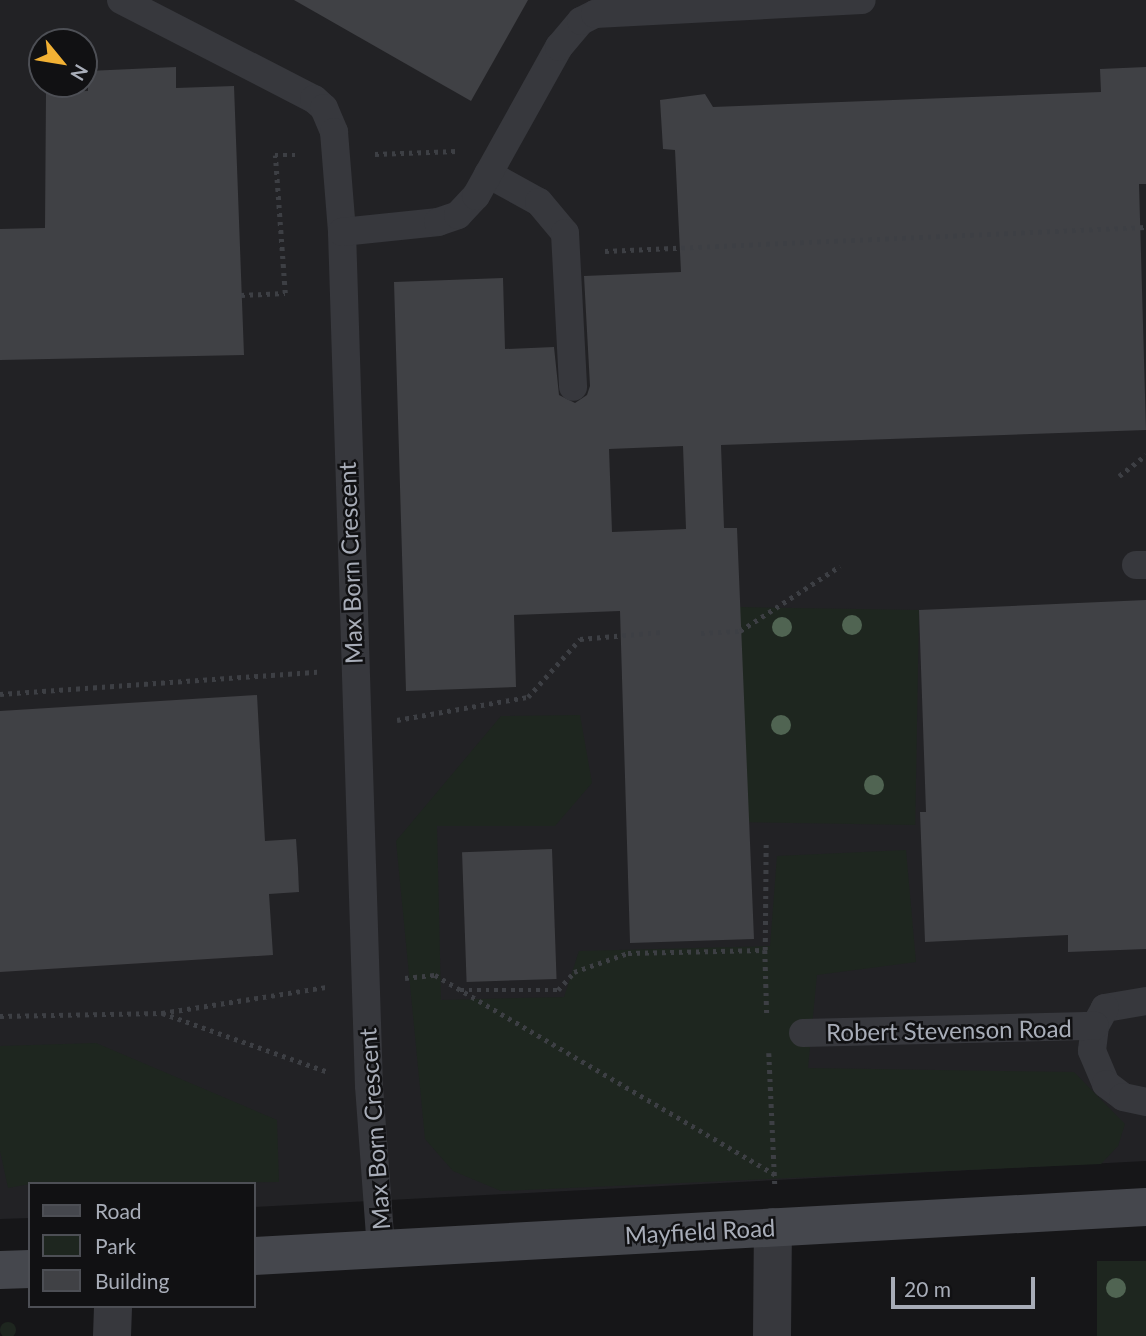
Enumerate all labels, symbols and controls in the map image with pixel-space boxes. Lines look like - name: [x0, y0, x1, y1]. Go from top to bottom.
- north arrow: [28, 28, 98, 98]
- text: N: [66, 61, 94, 85]
- street label: Max Born Crescent: [332, 461, 368, 665]
- street label: Robert Stevenson Road: [826, 1013, 1072, 1047]
- street label: Max Born Crescent: [353, 1027, 395, 1231]
- legend: [28, 1182, 256, 1308]
- text: Road: [95, 1198, 142, 1223]
- street label: Mayfield Road: [624, 1213, 776, 1249]
- text: Park: [95, 1233, 136, 1258]
- scale bar: [894, 1262, 1038, 1306]
- text: Building: [95, 1268, 170, 1293]
- text: 20 m: [904, 1276, 951, 1301]

